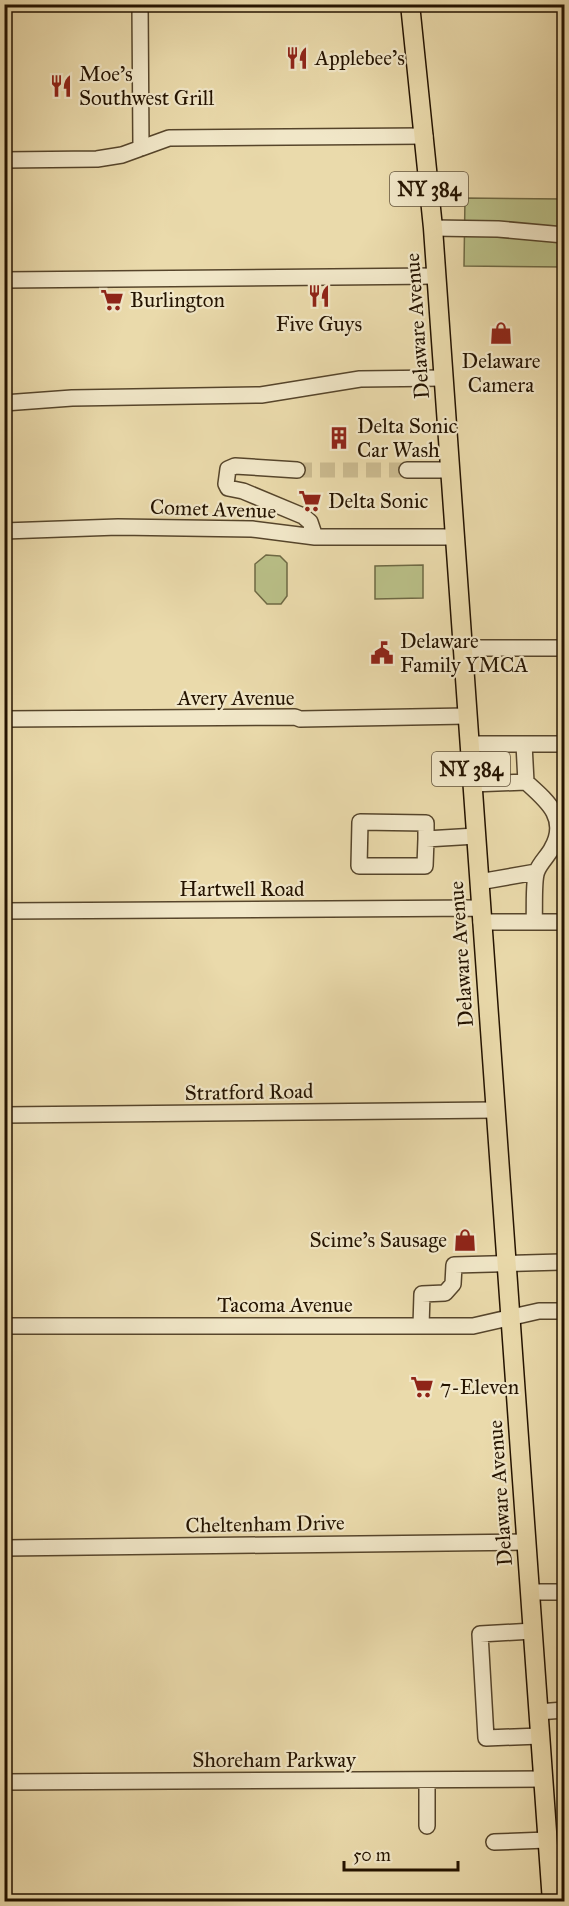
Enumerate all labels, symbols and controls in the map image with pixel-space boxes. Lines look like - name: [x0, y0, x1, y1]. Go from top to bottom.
- restaurant icon: Applebee's: [284, 45, 310, 71]
- place label: Applebee's: [314, 45, 405, 71]
- place label: Moe's Southwest Grill: [79, 61, 215, 111]
- restaurant icon: Moe's Southwest Grill: [48, 73, 74, 99]
- road number: NY 384: [390, 172, 468, 206]
- street label: Delaware Avenue: [399, 252, 435, 400]
- restaurant icon: Five Guys: [306, 283, 332, 309]
- supermarket icon: Burlington: [99, 287, 125, 313]
- place label: Burlington: [130, 287, 225, 313]
- place label: Five Guys: [276, 311, 362, 337]
- shop icon: Delaware Camera: [488, 320, 514, 346]
- place label: Delaware Camera: [462, 348, 541, 398]
- place label: Delta Sonic Car Wash: [357, 413, 458, 463]
- building icon: Delta Sonic Car Wash: [326, 425, 352, 451]
- supermarket icon: Delta Sonic: [297, 488, 323, 514]
- place label: Delta Sonic: [328, 488, 429, 514]
- street label: Comet Avenue: [149, 494, 277, 524]
- place label: Delaware Family YMCA: [400, 628, 528, 678]
- public building icon: Delaware Family YMCA: [369, 640, 395, 666]
- street label: Avery Avenue: [176, 685, 295, 711]
- road number: NY 384: [432, 752, 510, 786]
- street label: Hartwell Road: [179, 876, 305, 902]
- street label: Delaware Avenue: [443, 880, 479, 1028]
- street label: Stratford Road: [184, 1078, 314, 1106]
- place label: Scime's Sausage: [310, 1227, 447, 1253]
- shop icon: Scime's Sausage: [452, 1227, 478, 1253]
- street label: Tacoma Avenue: [217, 1292, 353, 1318]
- supermarket icon: 7-Eleven: [409, 1374, 435, 1400]
- place label: 7-Eleven: [440, 1374, 519, 1400]
- street label: Delaware Avenue: [482, 1419, 518, 1567]
- street label: Cheltenham Drive: [185, 1510, 345, 1538]
- street label: Shoreham Parkway: [192, 1747, 357, 1773]
- scale bar: [344, 1834, 458, 1872]
- text: 50 m: [353, 1844, 391, 1866]

